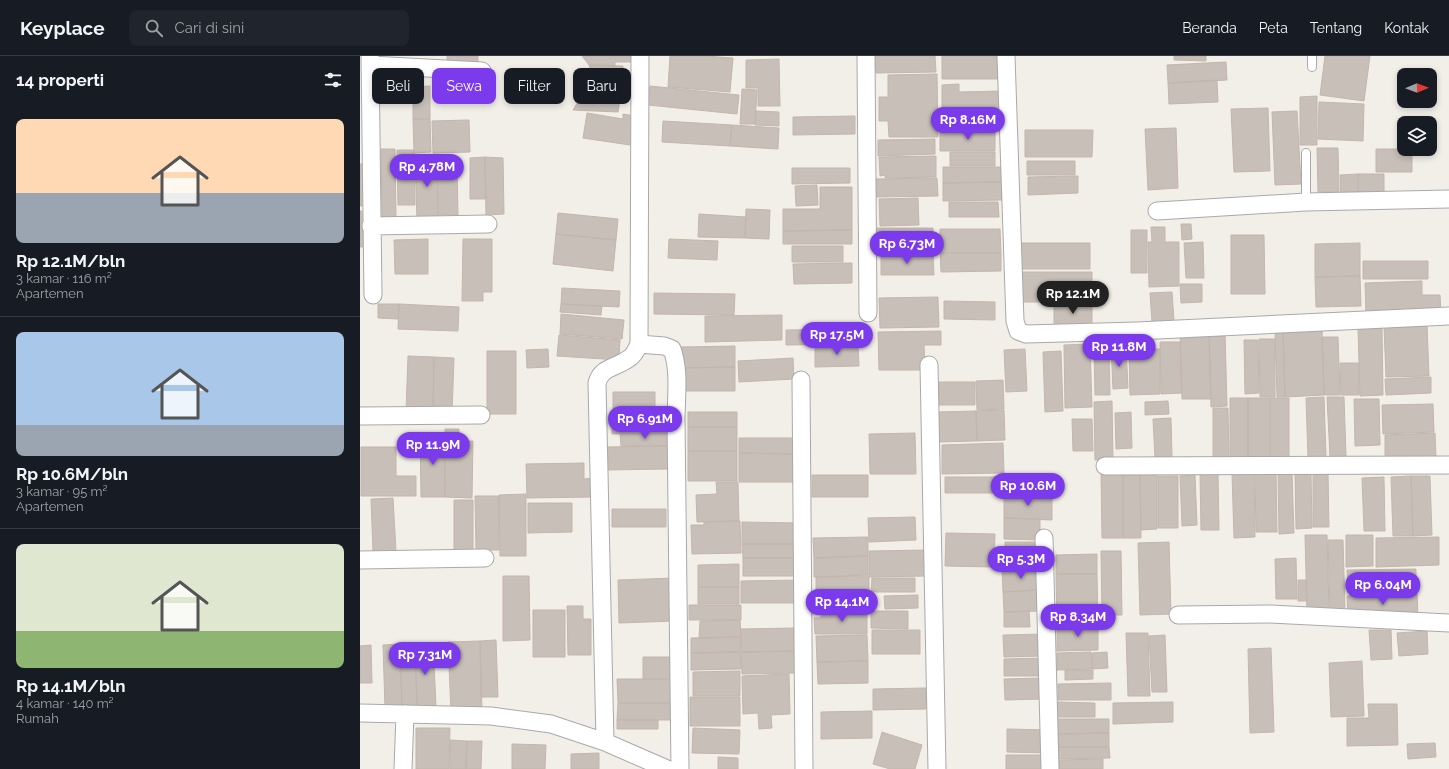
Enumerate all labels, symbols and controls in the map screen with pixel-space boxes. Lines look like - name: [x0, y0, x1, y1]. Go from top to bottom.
- search box: [129, 10, 409, 46]
- text: Keyplace: [20, 17, 105, 39]
- icon: search: [143, 17, 165, 39]
- text: Cari di sini: [175, 19, 244, 37]
- text: Beranda: [1182, 20, 1237, 36]
- text: Peta: [1259, 20, 1288, 36]
- text: Tentang: [1310, 20, 1362, 36]
- text: Kontak: [1384, 20, 1429, 36]
- chip: Beli: [372, 68, 424, 104]
- chip: Sewa: [432, 68, 496, 104]
- chip: Filter: [504, 68, 565, 104]
- chip: Baru: [573, 68, 631, 104]
- north arrow: [1397, 68, 1437, 108]
- map controls: [1397, 68, 1437, 156]
- icon: filters: [322, 69, 344, 91]
- text: 14 properti: [16, 70, 104, 90]
- pin: Rp 8.16M: [927, 107, 1009, 141]
- text: Rp 8.16M: [940, 112, 996, 127]
- button: layers: [1397, 116, 1437, 156]
- icon: home: [144, 145, 216, 217]
- pin: Rp 4.78M: [386, 154, 468, 188]
- text: Rp 4.78M: [399, 159, 455, 174]
- pin: Rp 6.73M: [866, 231, 948, 265]
- text: Rp 6.73M: [879, 236, 935, 251]
- text: Rp 12.1M/bln: [16, 251, 125, 271]
- text: 3 kamar · 116 m²: [16, 271, 112, 286]
- pin: Rp 12.1M: [1032, 281, 1114, 315]
- text: Apartemen: [16, 286, 84, 301]
- text: Rp 12.1M: [1046, 286, 1100, 301]
- pin: Rp 17.5M: [796, 322, 878, 356]
- text: Rp 17.5M: [810, 327, 864, 342]
- pin: Rp 11.8M: [1078, 334, 1160, 368]
- text: Rp 11.8M: [1092, 339, 1146, 354]
- icon: home: [144, 358, 216, 430]
- pin: Rp 6.91M: [604, 406, 686, 440]
- text: Rp 6.91M: [617, 411, 673, 426]
- pin: Rp 11.9M: [392, 432, 474, 466]
- text: Rp 11.9M: [406, 437, 460, 452]
- text: Rp 10.6M/bln: [16, 464, 128, 484]
- pin: Rp 10.6M: [987, 473, 1069, 507]
- text: Rp 10.6M: [1000, 478, 1056, 493]
- text: 3 kamar · 95 m²: [16, 484, 108, 499]
- text: Apartemen: [16, 499, 84, 514]
- pin: Rp 5.3M: [984, 546, 1058, 580]
- text: Rp 5.3M: [997, 551, 1045, 566]
- icon: home: [144, 570, 216, 642]
- pin: Rp 6.04M: [1342, 572, 1424, 606]
- text: Rp 6.04M: [1354, 577, 1412, 592]
- pin: Rp 14.1M: [801, 589, 883, 623]
- text: Rp 14.1M: [815, 594, 869, 609]
- pin: Rp 8.34M: [1037, 604, 1119, 638]
- text: Rp 8.34M: [1050, 609, 1106, 624]
- pin: Rp 7.31M: [384, 642, 466, 676]
- text: Rp 7.31M: [398, 647, 452, 662]
- text: Rp 14.1M/bln: [16, 676, 125, 696]
- text: 4 kamar · 140 m²: [16, 696, 114, 711]
- text: Rumah: [16, 711, 59, 726]

